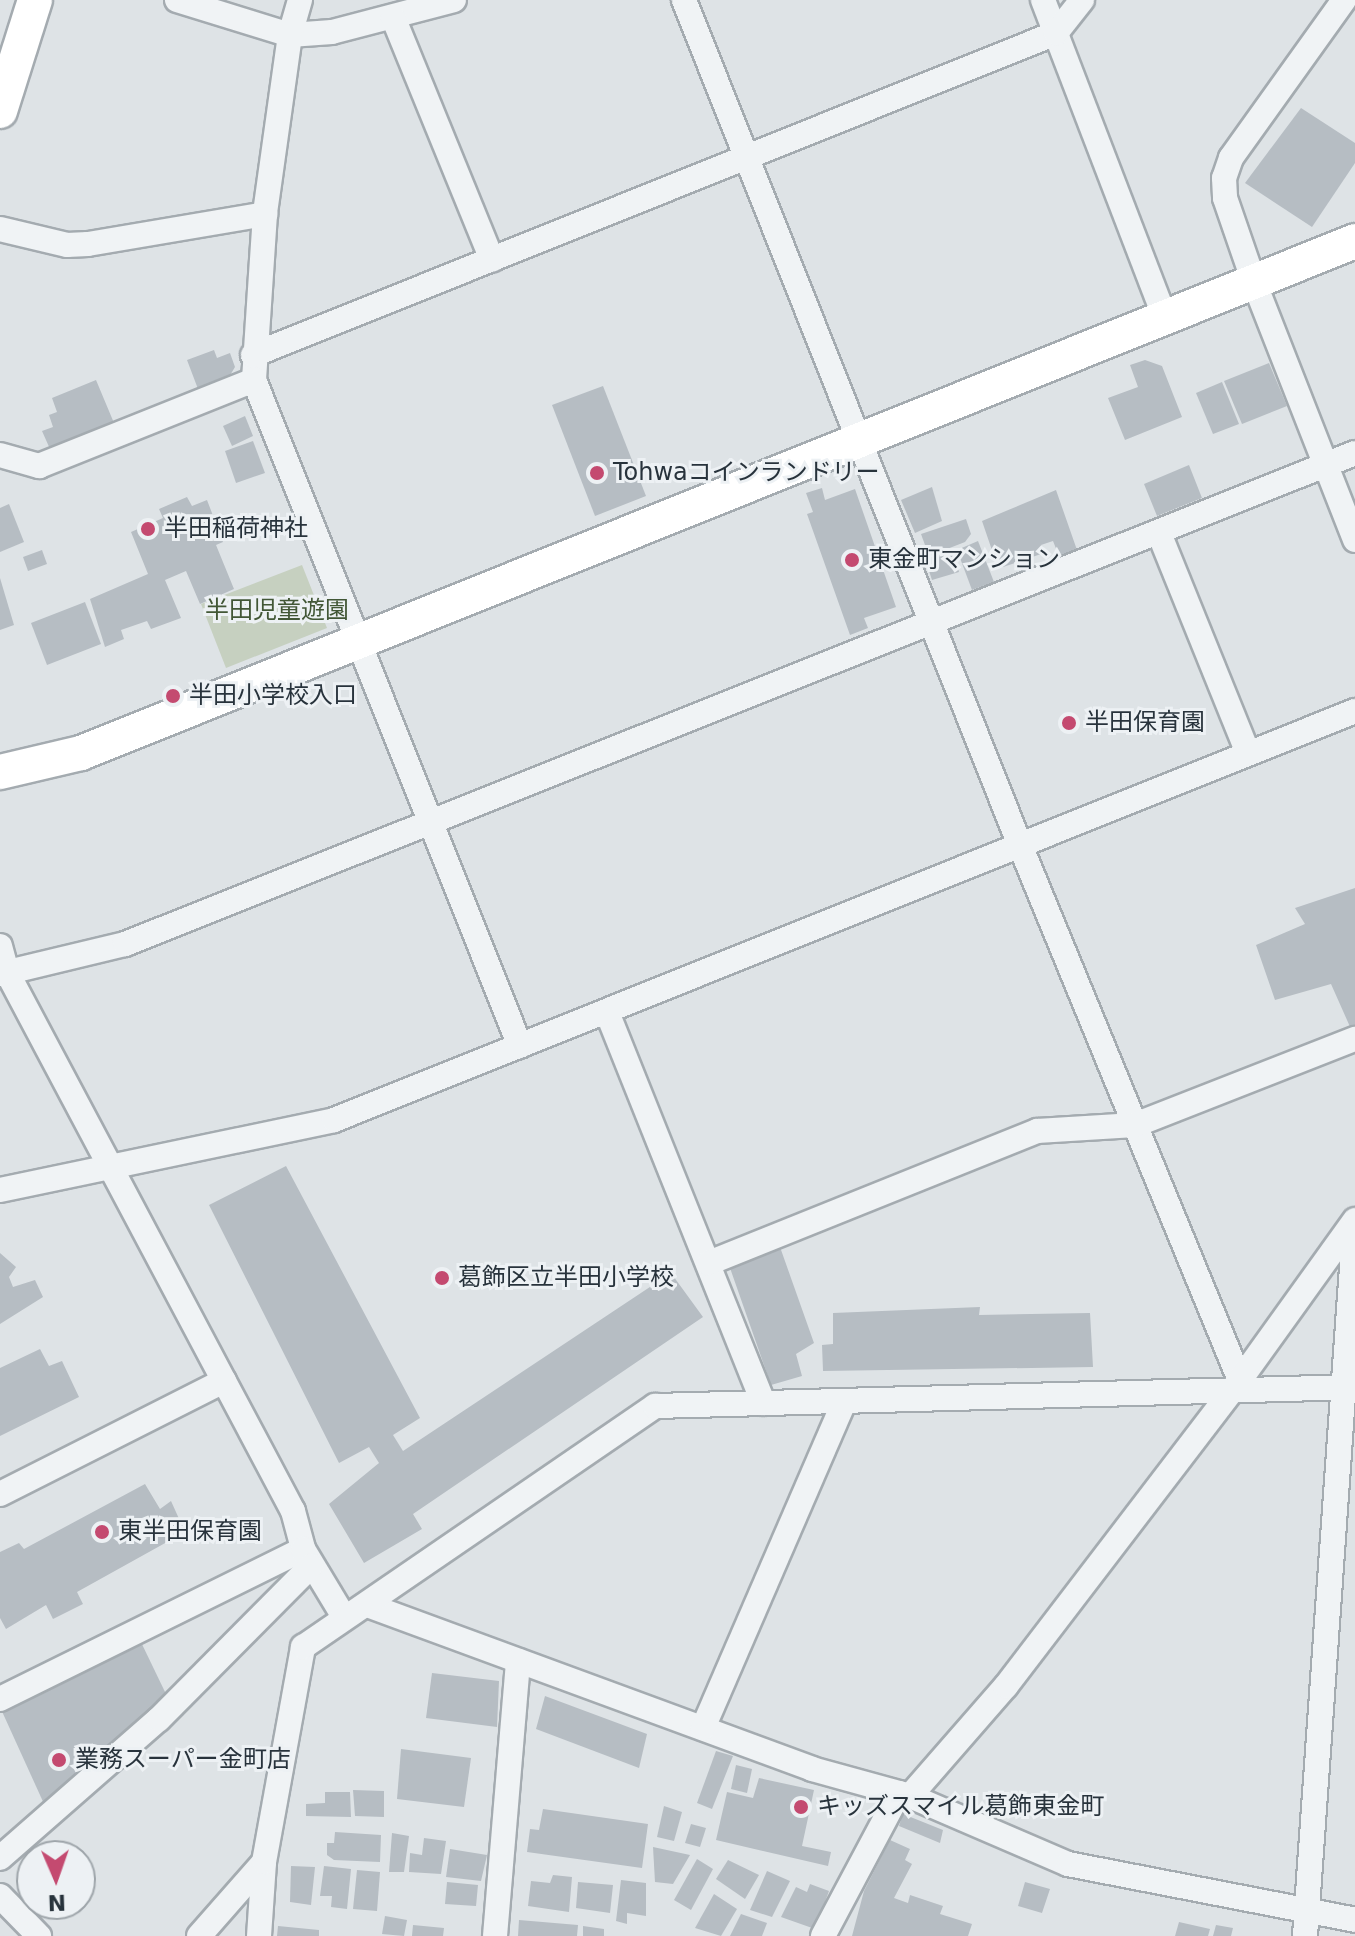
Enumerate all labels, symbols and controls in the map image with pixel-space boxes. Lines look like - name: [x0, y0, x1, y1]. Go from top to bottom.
- place label: Tohwaコインランドリー: [613, 459, 880, 487]
- marker: Tohwaコインランドリー: [588, 464, 606, 482]
- place label: 半田稲荷神社: [164, 515, 308, 543]
- marker: 半田稲荷神社: [139, 520, 157, 538]
- place label: 東金町マンション: [868, 546, 1060, 574]
- marker: 東金町マンション: [843, 551, 861, 569]
- park label: 半田児童遊園: [205, 597, 349, 625]
- place label: 半田小学校入口: [189, 682, 357, 710]
- marker: 半田小学校入口: [164, 687, 182, 705]
- place label: 半田保育園: [1085, 709, 1205, 737]
- marker: 半田保育園: [1060, 714, 1078, 732]
- place label: 葛飾区立半田小学校: [458, 1264, 674, 1292]
- marker: 葛飾区立半田小学校: [433, 1269, 451, 1287]
- place label: 東半田保育園: [118, 1518, 262, 1546]
- marker: 東半田保育園: [93, 1523, 111, 1541]
- place label: 業務スーパー金町店: [75, 1746, 291, 1774]
- marker: 業務スーパー金町店: [50, 1751, 68, 1769]
- place label: キッズスマイル葛飾東金町: [817, 1793, 1105, 1821]
- marker: キッズスマイル葛飾東金町: [792, 1798, 810, 1816]
- north arrow: [16, 1840, 96, 1920]
- text: N: [47, 1890, 66, 1915]

